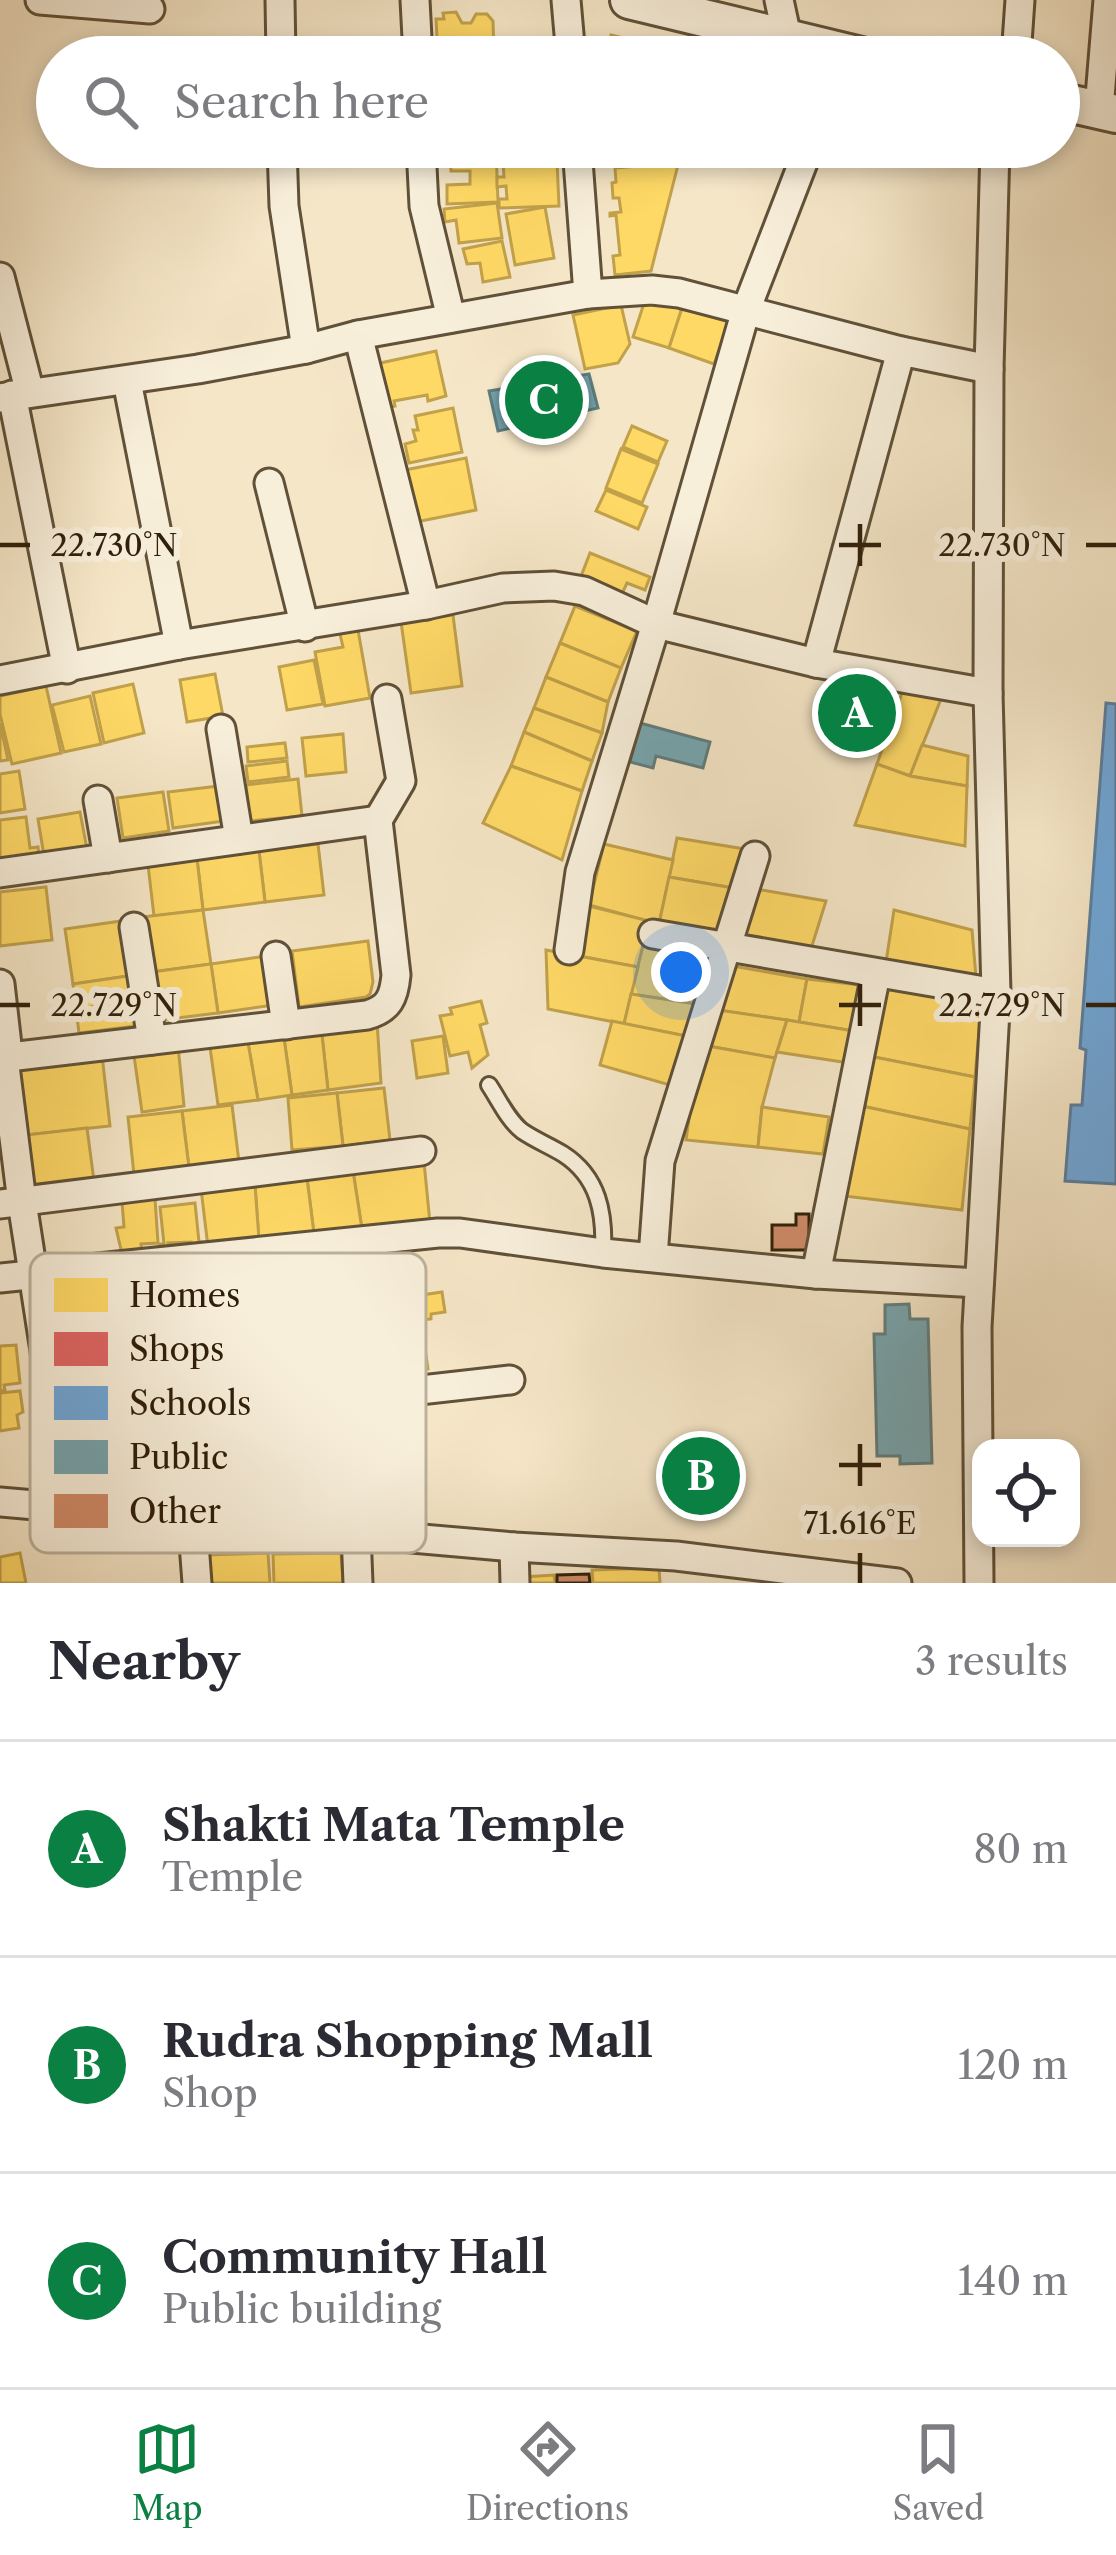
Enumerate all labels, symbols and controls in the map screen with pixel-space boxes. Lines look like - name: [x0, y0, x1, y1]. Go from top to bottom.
- search box: [36, 36, 1080, 168]
- icon: search: [78, 69, 144, 135]
- text: Search here: [174, 74, 429, 130]
- pin: C: [505, 355, 583, 445]
- text: 22.730°N: [50, 527, 178, 564]
- text: 22.730°N: [938, 527, 1066, 564]
- pin: A: [818, 668, 896, 758]
- your location: [651, 942, 711, 1002]
- text: 22.729°N: [51, 987, 177, 1024]
- text: 22.729°N: [939, 987, 1065, 1024]
- legend: [30, 1253, 426, 1553]
- text: Homes: [129, 1275, 240, 1316]
- text: Shops: [129, 1329, 224, 1370]
- text: Schools: [129, 1383, 251, 1424]
- pin: B: [662, 1431, 740, 1521]
- text: Public: [129, 1437, 228, 1478]
- map controls: [972, 1439, 1080, 1547]
- button: locate: [972, 1439, 1080, 1547]
- text: Other: [129, 1491, 221, 1532]
- text: 71.616°E: [803, 1505, 917, 1542]
- text: Nearby: [48, 1630, 240, 1692]
- text: 3 results: [915, 1637, 1068, 1685]
- text: Shakti Mata Temple: [162, 1797, 625, 1853]
- text: A: [72, 1825, 102, 1873]
- text: 80 m: [973, 1825, 1068, 1873]
- text: Temple: [162, 1853, 303, 1901]
- text: Rudra Shopping Mall: [162, 2013, 653, 2069]
- text: B: [73, 2041, 102, 2089]
- text: 120 m: [958, 2041, 1068, 2089]
- text: Shop: [162, 2069, 258, 2117]
- text: Community Hall: [162, 2229, 547, 2285]
- text: C: [71, 2257, 103, 2305]
- text: 140 m: [958, 2257, 1068, 2305]
- text: Public building: [162, 2285, 441, 2333]
- tab: Map: [132, 2416, 203, 2529]
- tab: Directions: [466, 2416, 629, 2529]
- tab: Saved: [893, 2416, 984, 2529]

